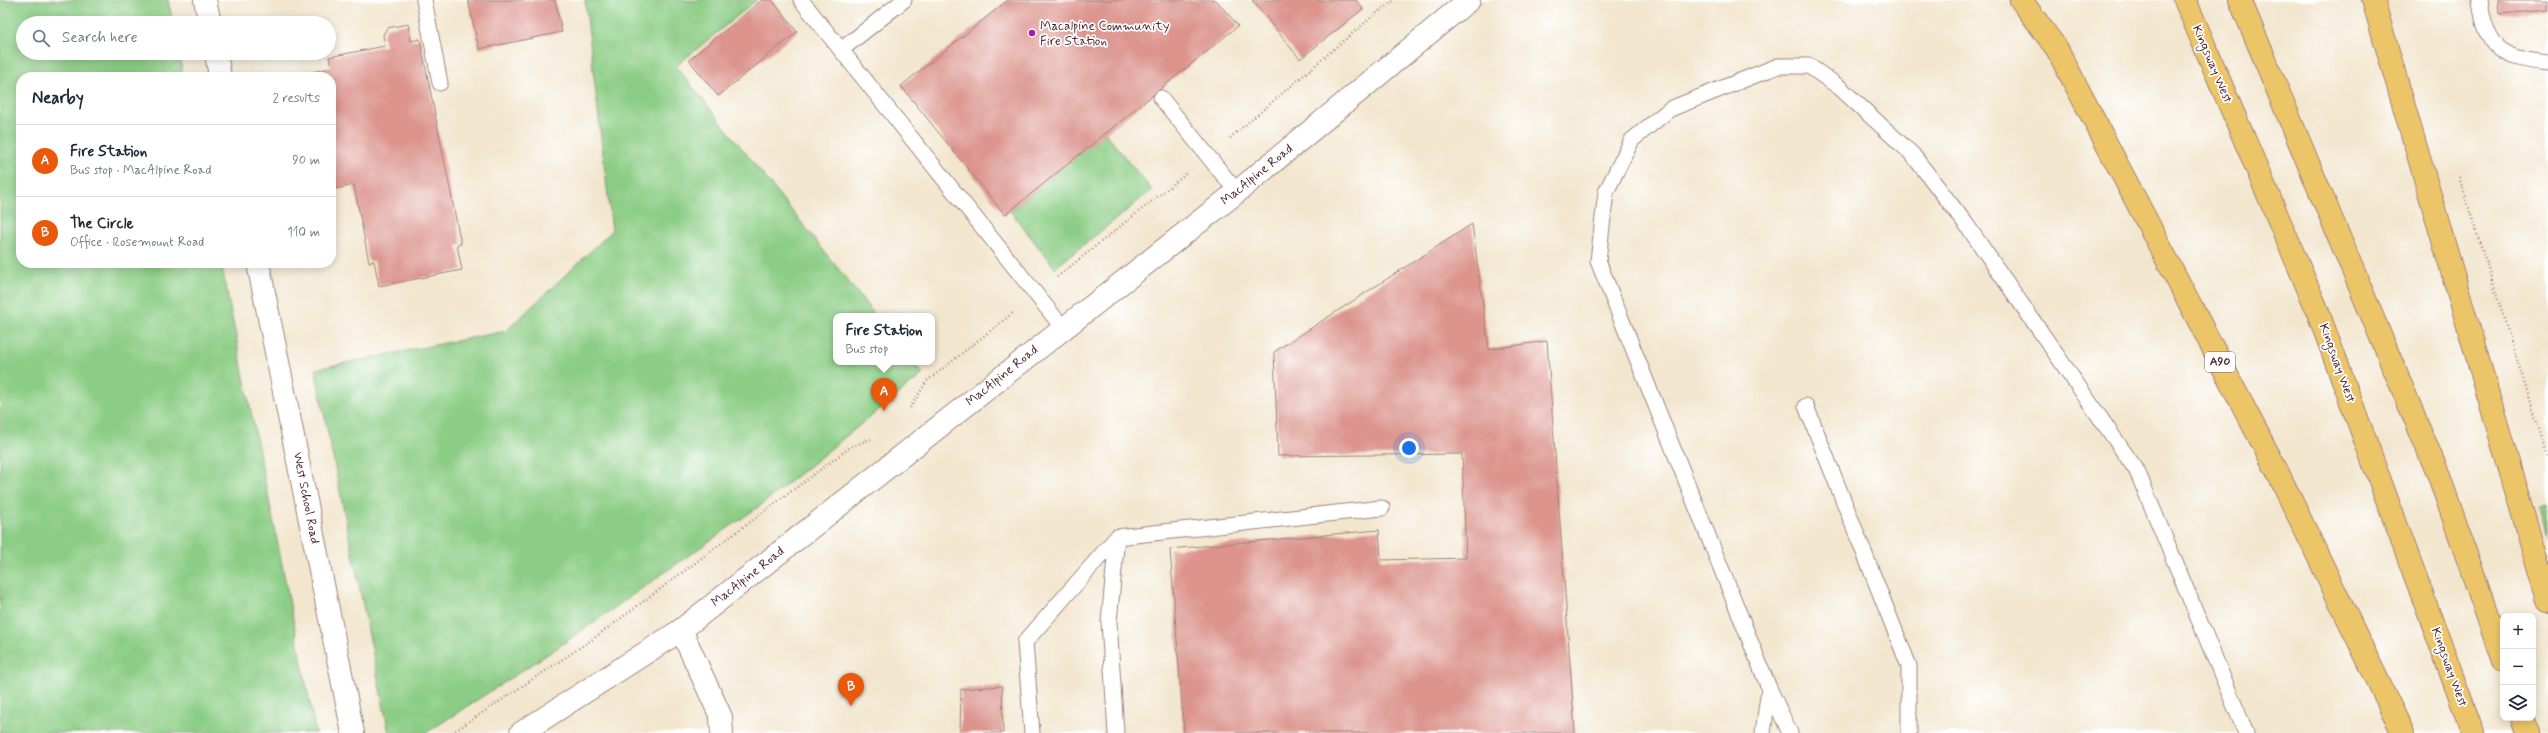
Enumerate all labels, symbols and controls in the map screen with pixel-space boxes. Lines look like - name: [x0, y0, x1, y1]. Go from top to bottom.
- search box: [16, 16, 336, 60]
- place label: Macalpine Community Fire Station: [1040, 18, 1170, 50]
- street label: Kingsway West: [2187, 23, 2236, 106]
- icon: search: [30, 27, 52, 49]
- text: Search here: [62, 28, 138, 48]
- marker: Macalpine Community Fire Station: [1027, 28, 1037, 38]
- text: Nearby: [32, 87, 84, 109]
- text: 2 results: [273, 90, 320, 107]
- street label: MacAlpine Road: [1217, 141, 1297, 209]
- text: Fire Station: [70, 142, 147, 162]
- text: A: [41, 152, 49, 169]
- text: 90 m: [292, 152, 320, 169]
- text: Bus stop · MacAlpine Road: [70, 162, 211, 179]
- text: The Circle: [70, 214, 134, 234]
- text: B: [41, 224, 49, 241]
- text: 110 m: [287, 224, 320, 241]
- text: Office · Rosemount Road: [70, 234, 204, 251]
- popup: [833, 313, 935, 365]
- text: Fire Station: [845, 321, 923, 341]
- street label: Kingsway West: [2314, 321, 2359, 405]
- text: Bus stop: [845, 341, 888, 358]
- street label: MacAlpine Road: [962, 342, 1042, 410]
- road number: A90: [2205, 352, 2235, 372]
- pin: A: [871, 378, 897, 411]
- your location: [1399, 438, 1419, 458]
- street label: West School Road: [289, 451, 323, 545]
- street label: MacAlpine Road: [708, 543, 788, 611]
- map controls: [2500, 613, 2536, 721]
- button: +: [2500, 613, 2536, 649]
- street label: Kingsway West: [2426, 625, 2471, 709]
- button: −: [2500, 649, 2536, 685]
- pin: B: [838, 673, 864, 706]
- button: layers: [2500, 685, 2536, 721]

